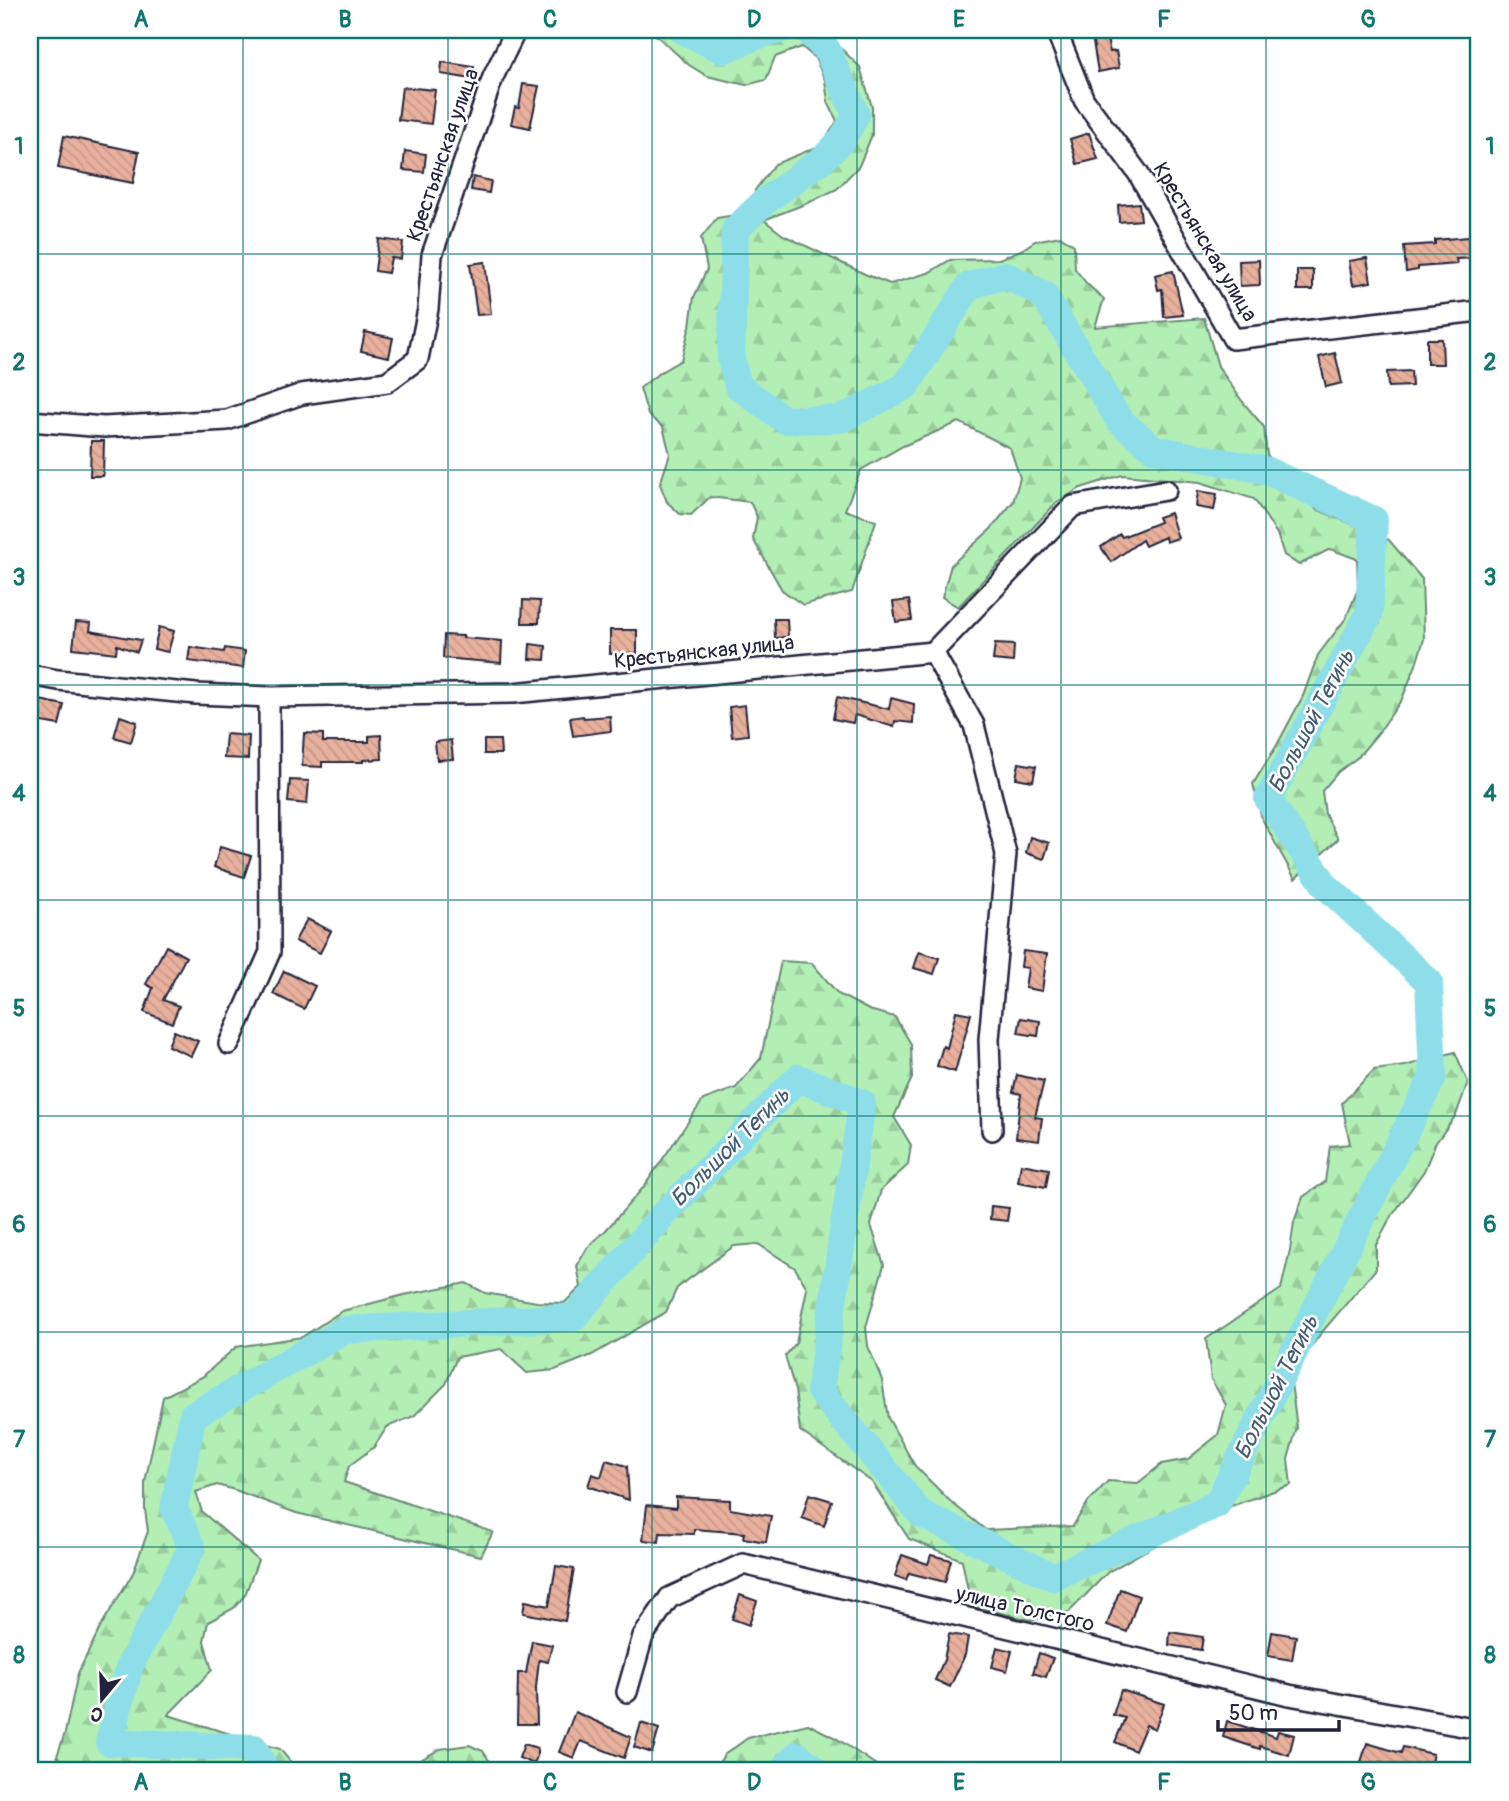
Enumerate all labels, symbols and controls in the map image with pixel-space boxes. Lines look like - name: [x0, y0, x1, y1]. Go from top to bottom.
- text: A: [134, 5, 149, 34]
- text: B: [338, 5, 352, 34]
- text: C: [543, 5, 557, 34]
- text: D: [747, 5, 761, 34]
- text: E: [953, 5, 965, 34]
- text: F: [1157, 5, 1171, 34]
- text: G: [1360, 5, 1376, 34]
- street label: Крестьянская улица: [401, 65, 485, 245]
- text: 1: [15, 132, 24, 161]
- text: 1: [1486, 132, 1495, 161]
- street label: Крестьянская улица: [1147, 157, 1263, 327]
- text: 2: [13, 348, 26, 377]
- text: 2: [1484, 348, 1497, 377]
- text: 3: [13, 563, 25, 592]
- text: 3: [1484, 563, 1496, 592]
- street label: Крестьянская улица: [613, 629, 795, 675]
- water label: Большой Тегинь: [1261, 644, 1361, 797]
- text: 4: [12, 779, 26, 808]
- text: 4: [1483, 779, 1497, 808]
- text: 5: [13, 994, 25, 1023]
- text: 5: [1484, 994, 1496, 1023]
- water label: Большой Тегинь: [664, 1081, 796, 1213]
- text: 6: [12, 1210, 26, 1239]
- text: 6: [1483, 1210, 1497, 1239]
- water label: Большой Тегинь: [1227, 1310, 1325, 1464]
- text: 7: [13, 1425, 26, 1454]
- text: 7: [1484, 1425, 1497, 1454]
- street label: улица Толстого: [952, 1580, 1097, 1638]
- text: 8: [13, 1641, 25, 1670]
- text: 8: [1484, 1641, 1496, 1670]
- north arrow: [66, 1664, 136, 1734]
- scale bar: [1218, 1689, 1339, 1733]
- text: 50 m: [1229, 1700, 1278, 1727]
- text: С: [87, 1701, 106, 1727]
- text: A: [134, 1768, 149, 1797]
- text: B: [338, 1768, 352, 1797]
- text: C: [543, 1768, 557, 1797]
- text: D: [747, 1768, 761, 1797]
- text: E: [953, 1768, 965, 1797]
- text: F: [1157, 1768, 1171, 1797]
- text: G: [1360, 1768, 1376, 1797]

